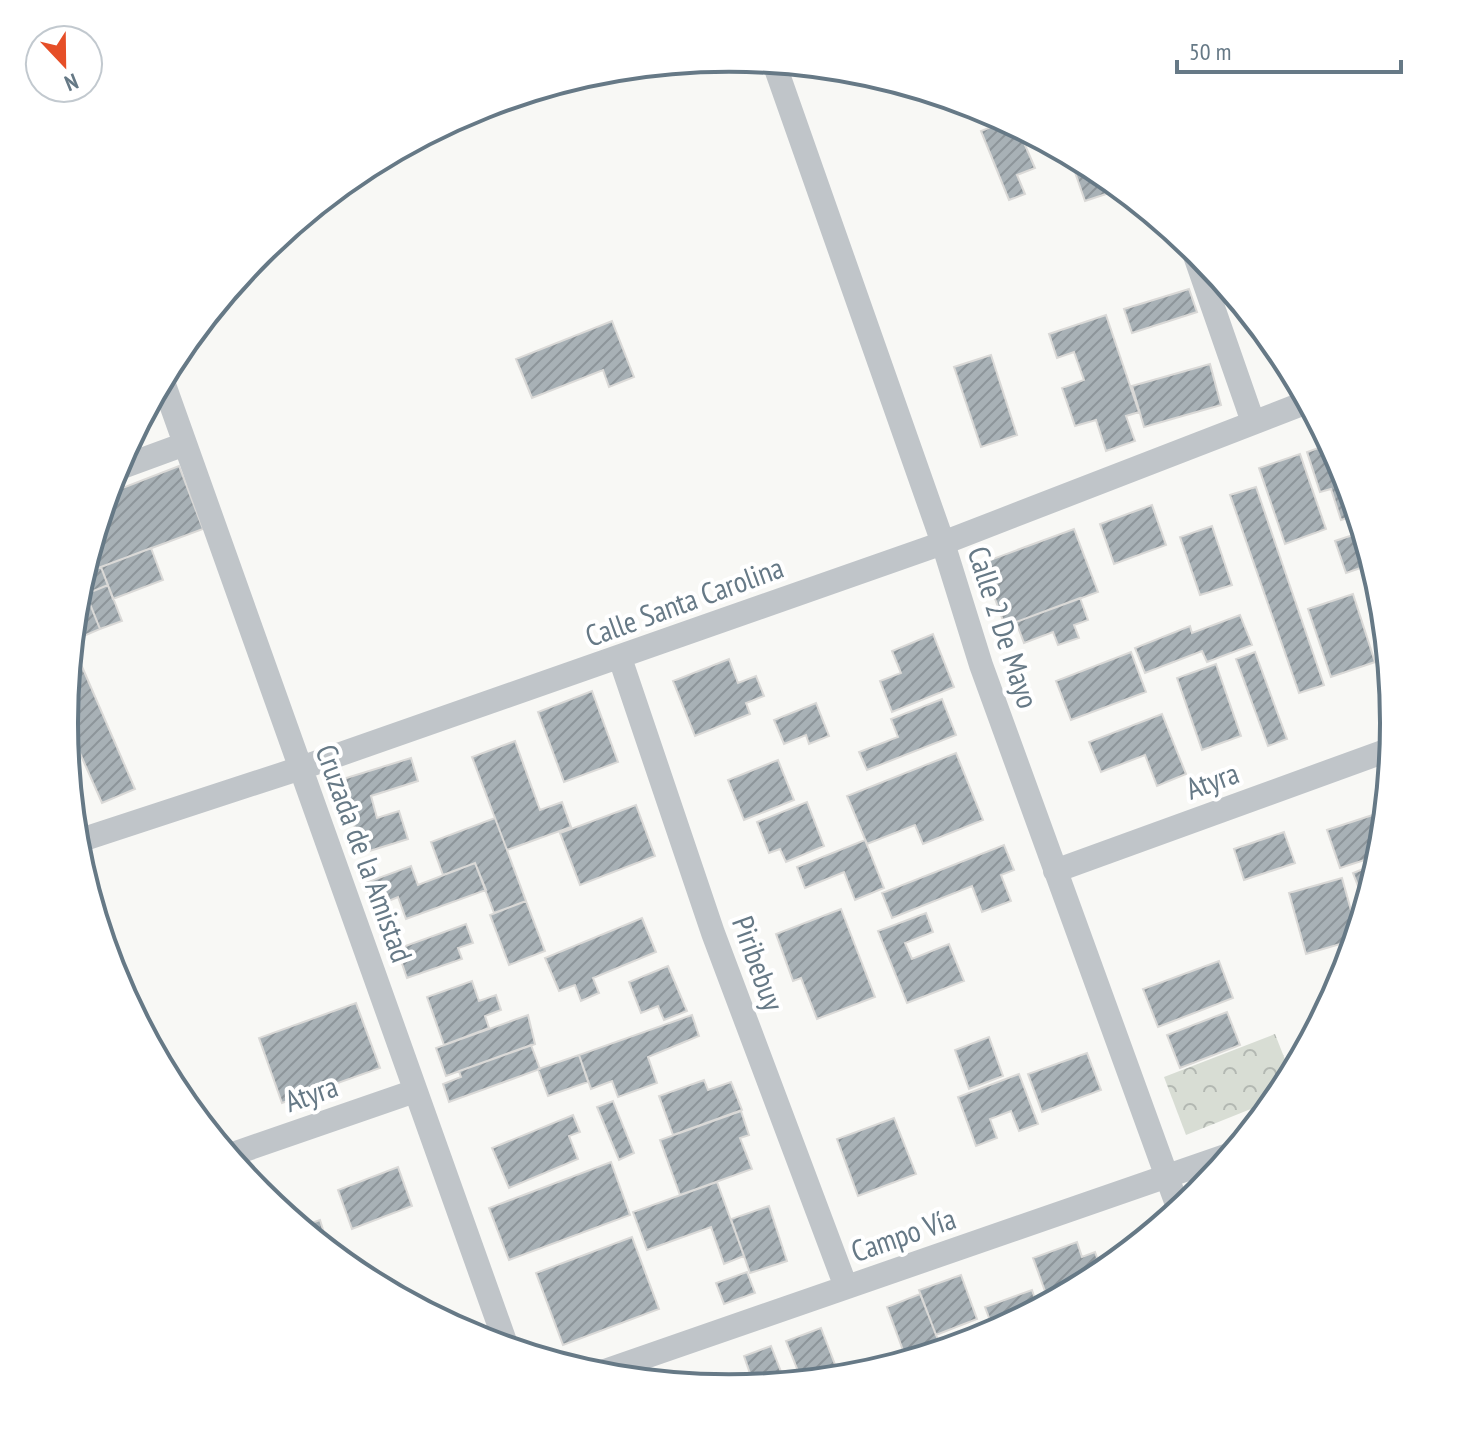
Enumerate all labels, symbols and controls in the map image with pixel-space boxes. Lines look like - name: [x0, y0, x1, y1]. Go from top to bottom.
- north arrow: [24, 24, 104, 104]
- scale bar: [1177, 24, 1401, 74]
- text: 50 m: [1189, 36, 1231, 67]
- text: N: [61, 67, 82, 98]
- street label: Calle 2 De Mayo: [960, 541, 1048, 713]
- street label: Calle Santa Carolina: [580, 547, 788, 655]
- street label: Cruzada de la Amistad: [308, 739, 422, 967]
- street label: Atyra: [1180, 753, 1244, 807]
- street label: Piribebuy: [724, 911, 794, 1016]
- street label: Atyra: [279, 1066, 343, 1120]
- street label: Campo Vía: [846, 1198, 960, 1270]

